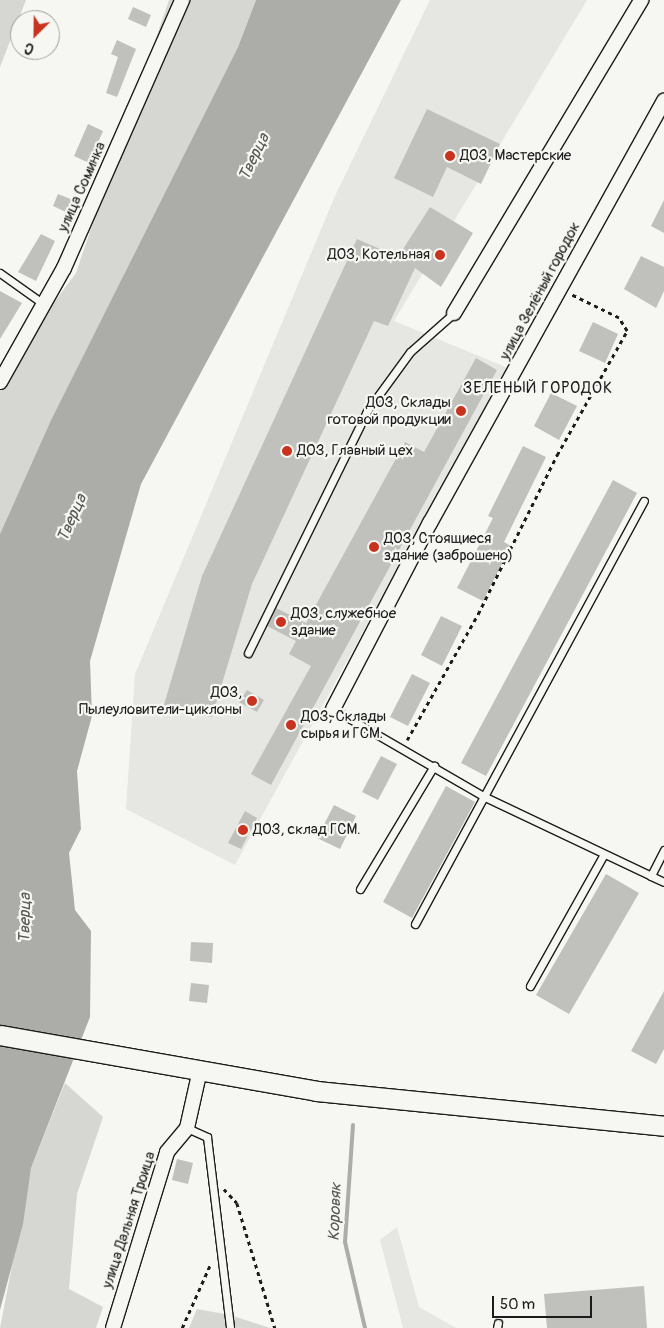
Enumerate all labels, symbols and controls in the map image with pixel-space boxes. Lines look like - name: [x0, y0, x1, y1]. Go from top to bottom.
- north arrow: [10, 10, 60, 60]
- text: С: [22, 39, 37, 58]
- water label: Тверца: [234, 130, 274, 184]
- street label: улица Соминка: [54, 139, 110, 235]
- place label: ДОЗ, Мастерские: [460, 147, 571, 165]
- marker: ДОЗ, Мастерские: [444, 150, 456, 162]
- street label: улица Зелёный городок: [496, 219, 584, 363]
- place label: ДОЗ, Котельная: [328, 246, 430, 264]
- marker: ДОЗ, Котельная: [434, 249, 446, 261]
- district label: ЗЕЛЕНЫЙ ГОРОДОК: [461, 378, 615, 398]
- place label: ДОЗ, Склады готовой продукции: [328, 393, 451, 428]
- marker: ДОЗ, Склады готовой продукции: [455, 405, 467, 417]
- place label: ДОЗ, Главный цех: [297, 442, 413, 460]
- marker: ДОЗ, Главный цех: [281, 445, 293, 457]
- water label: Тверца: [53, 491, 91, 545]
- place label: ДОЗ, Стоящиеся здание (заброшено): [384, 529, 513, 564]
- marker: ДОЗ, Стоящиеся здание (заброшено): [368, 541, 380, 553]
- place label: ДОЗ, служебное здание: [291, 604, 396, 639]
- marker: ДОЗ, служебное здание: [275, 616, 287, 628]
- place label: ДОЗ, Пылеуловители-циклоны: [79, 683, 242, 718]
- marker: ДОЗ, Пылеуловители-циклоны: [246, 695, 258, 707]
- place label: ДОЗ, Склады сырья и ГСМ.: [301, 707, 386, 742]
- marker: ДОЗ, Склады сырья и ГСМ.: [285, 719, 297, 731]
- place label: ДОЗ, склад ГСМ.: [253, 821, 361, 839]
- marker: ДОЗ, склад ГСМ.: [237, 824, 249, 836]
- water label: Тверца: [15, 893, 35, 943]
- street label: улица Дальняя Троица: [98, 1149, 160, 1291]
- water label: Коровяк: [324, 1183, 346, 1241]
- scale bar: [494, 1286, 594, 1318]
- text: 50 m: [500, 1295, 535, 1314]

